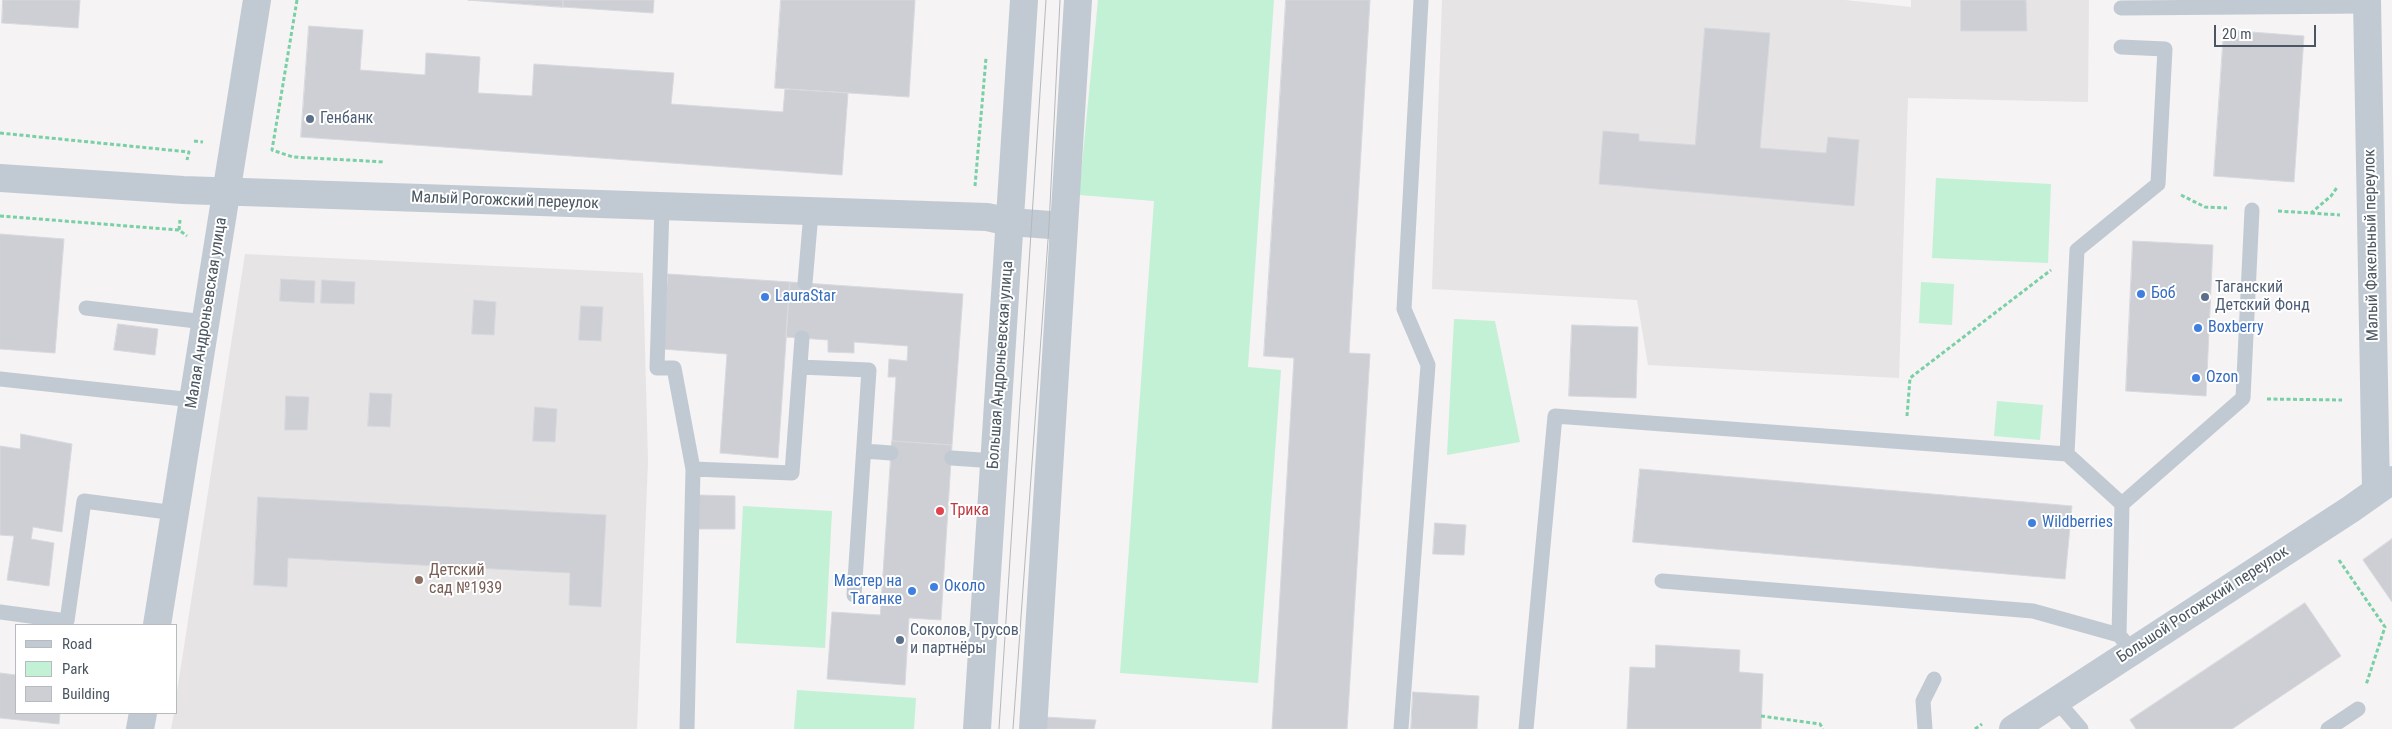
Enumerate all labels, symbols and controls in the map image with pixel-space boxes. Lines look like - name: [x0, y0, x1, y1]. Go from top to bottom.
- scale bar: [2217, 15, 2320, 47]
- text: 20 m: [2222, 25, 2252, 43]
- place label: Генбанк: [320, 109, 373, 129]
- marker: Генбанк: [304, 113, 316, 125]
- street label: Малый Факельный переулок: [2361, 149, 2383, 341]
- street label: Малый Рогожский переулок: [411, 188, 599, 214]
- street label: Малая Андроньевская улица: [182, 216, 232, 410]
- street label: Большая Андроньевская улица: [984, 260, 1018, 470]
- place label: Таганский Детский Фонд: [2215, 278, 2310, 316]
- place label: Боб: [2151, 284, 2176, 304]
- place label: LauraStar: [775, 287, 836, 307]
- marker: Боб: [2135, 288, 2147, 300]
- marker: LauraStar: [759, 291, 771, 303]
- marker: Таганский Детский Фонд: [2199, 291, 2211, 303]
- place label: Boxberry: [2208, 318, 2264, 338]
- marker: Boxberry: [2192, 322, 2204, 334]
- place label: Ozon: [2206, 368, 2238, 388]
- marker: Ozon: [2190, 372, 2202, 384]
- place label: Трика: [950, 501, 989, 521]
- marker: Трика: [934, 505, 946, 517]
- place label: Wildberries: [2042, 513, 2113, 533]
- marker: Wildberries: [2026, 517, 2038, 529]
- street label: Большой Рогожский переулок: [2114, 542, 2292, 668]
- place label: Детский сад №1939: [429, 561, 502, 599]
- place label: Мастер на Таганке: [834, 572, 902, 610]
- marker: Детский сад №1939: [413, 574, 425, 586]
- place label: Около: [944, 577, 985, 597]
- marker: Около: [928, 581, 940, 593]
- marker: Мастер на Таганке: [906, 585, 918, 597]
- place label: Соколов, Трусов и партнёры: [910, 621, 1019, 659]
- legend: [15, 624, 178, 714]
- marker: Соколов, Трусов и партнёры: [894, 634, 906, 646]
- text: Road: [62, 635, 92, 653]
- text: Park: [62, 660, 89, 678]
- text: Building: [62, 685, 110, 703]

